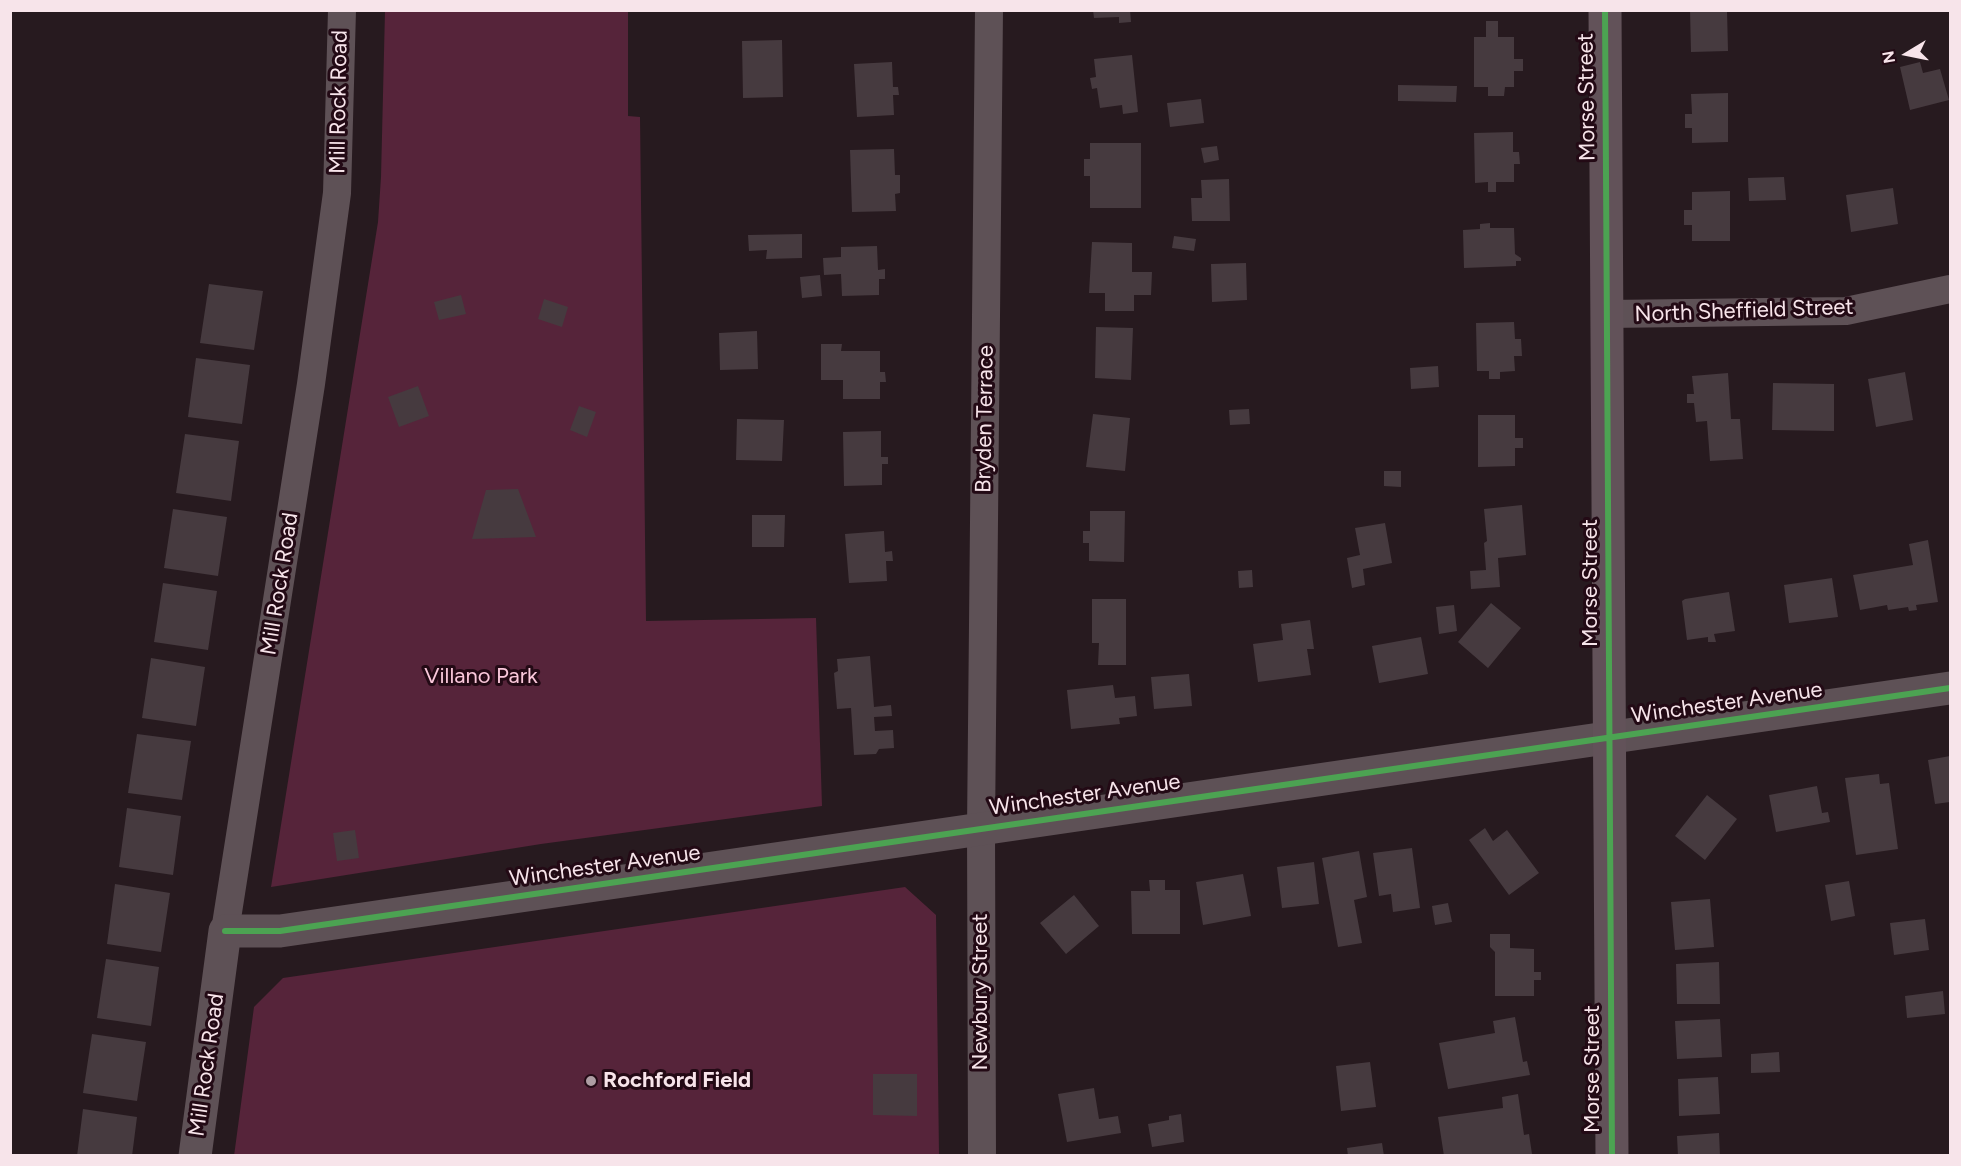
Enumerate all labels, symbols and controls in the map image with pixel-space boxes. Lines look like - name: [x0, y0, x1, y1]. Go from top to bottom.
- north arrow: [1877, 24, 1937, 84]
- street label: Mill Rock Road: [325, 30, 353, 174]
- street label: Morse Street: [1573, 33, 1601, 161]
- text: N: [1878, 49, 1899, 65]
- street label: North Sheffield Street: [1634, 294, 1854, 328]
- street label: Bryden Terrace: [971, 345, 999, 493]
- street label: Mill Rock Road: [256, 511, 304, 657]
- street label: Morse Street: [1578, 519, 1604, 647]
- park label: Villano Park: [424, 664, 538, 690]
- street label: Winchester Avenue: [1630, 677, 1824, 729]
- street label: Winchester Avenue: [988, 769, 1182, 821]
- street label: Winchester Avenue: [508, 840, 702, 892]
- street label: Newbury Street: [968, 913, 994, 1071]
- street label: Mill Rock Road: [184, 992, 230, 1138]
- street label: Morse Street: [1580, 1005, 1606, 1133]
- place label: Rochford Field: [603, 1068, 751, 1094]
- marker: Rochford Field: [584, 1074, 598, 1088]

